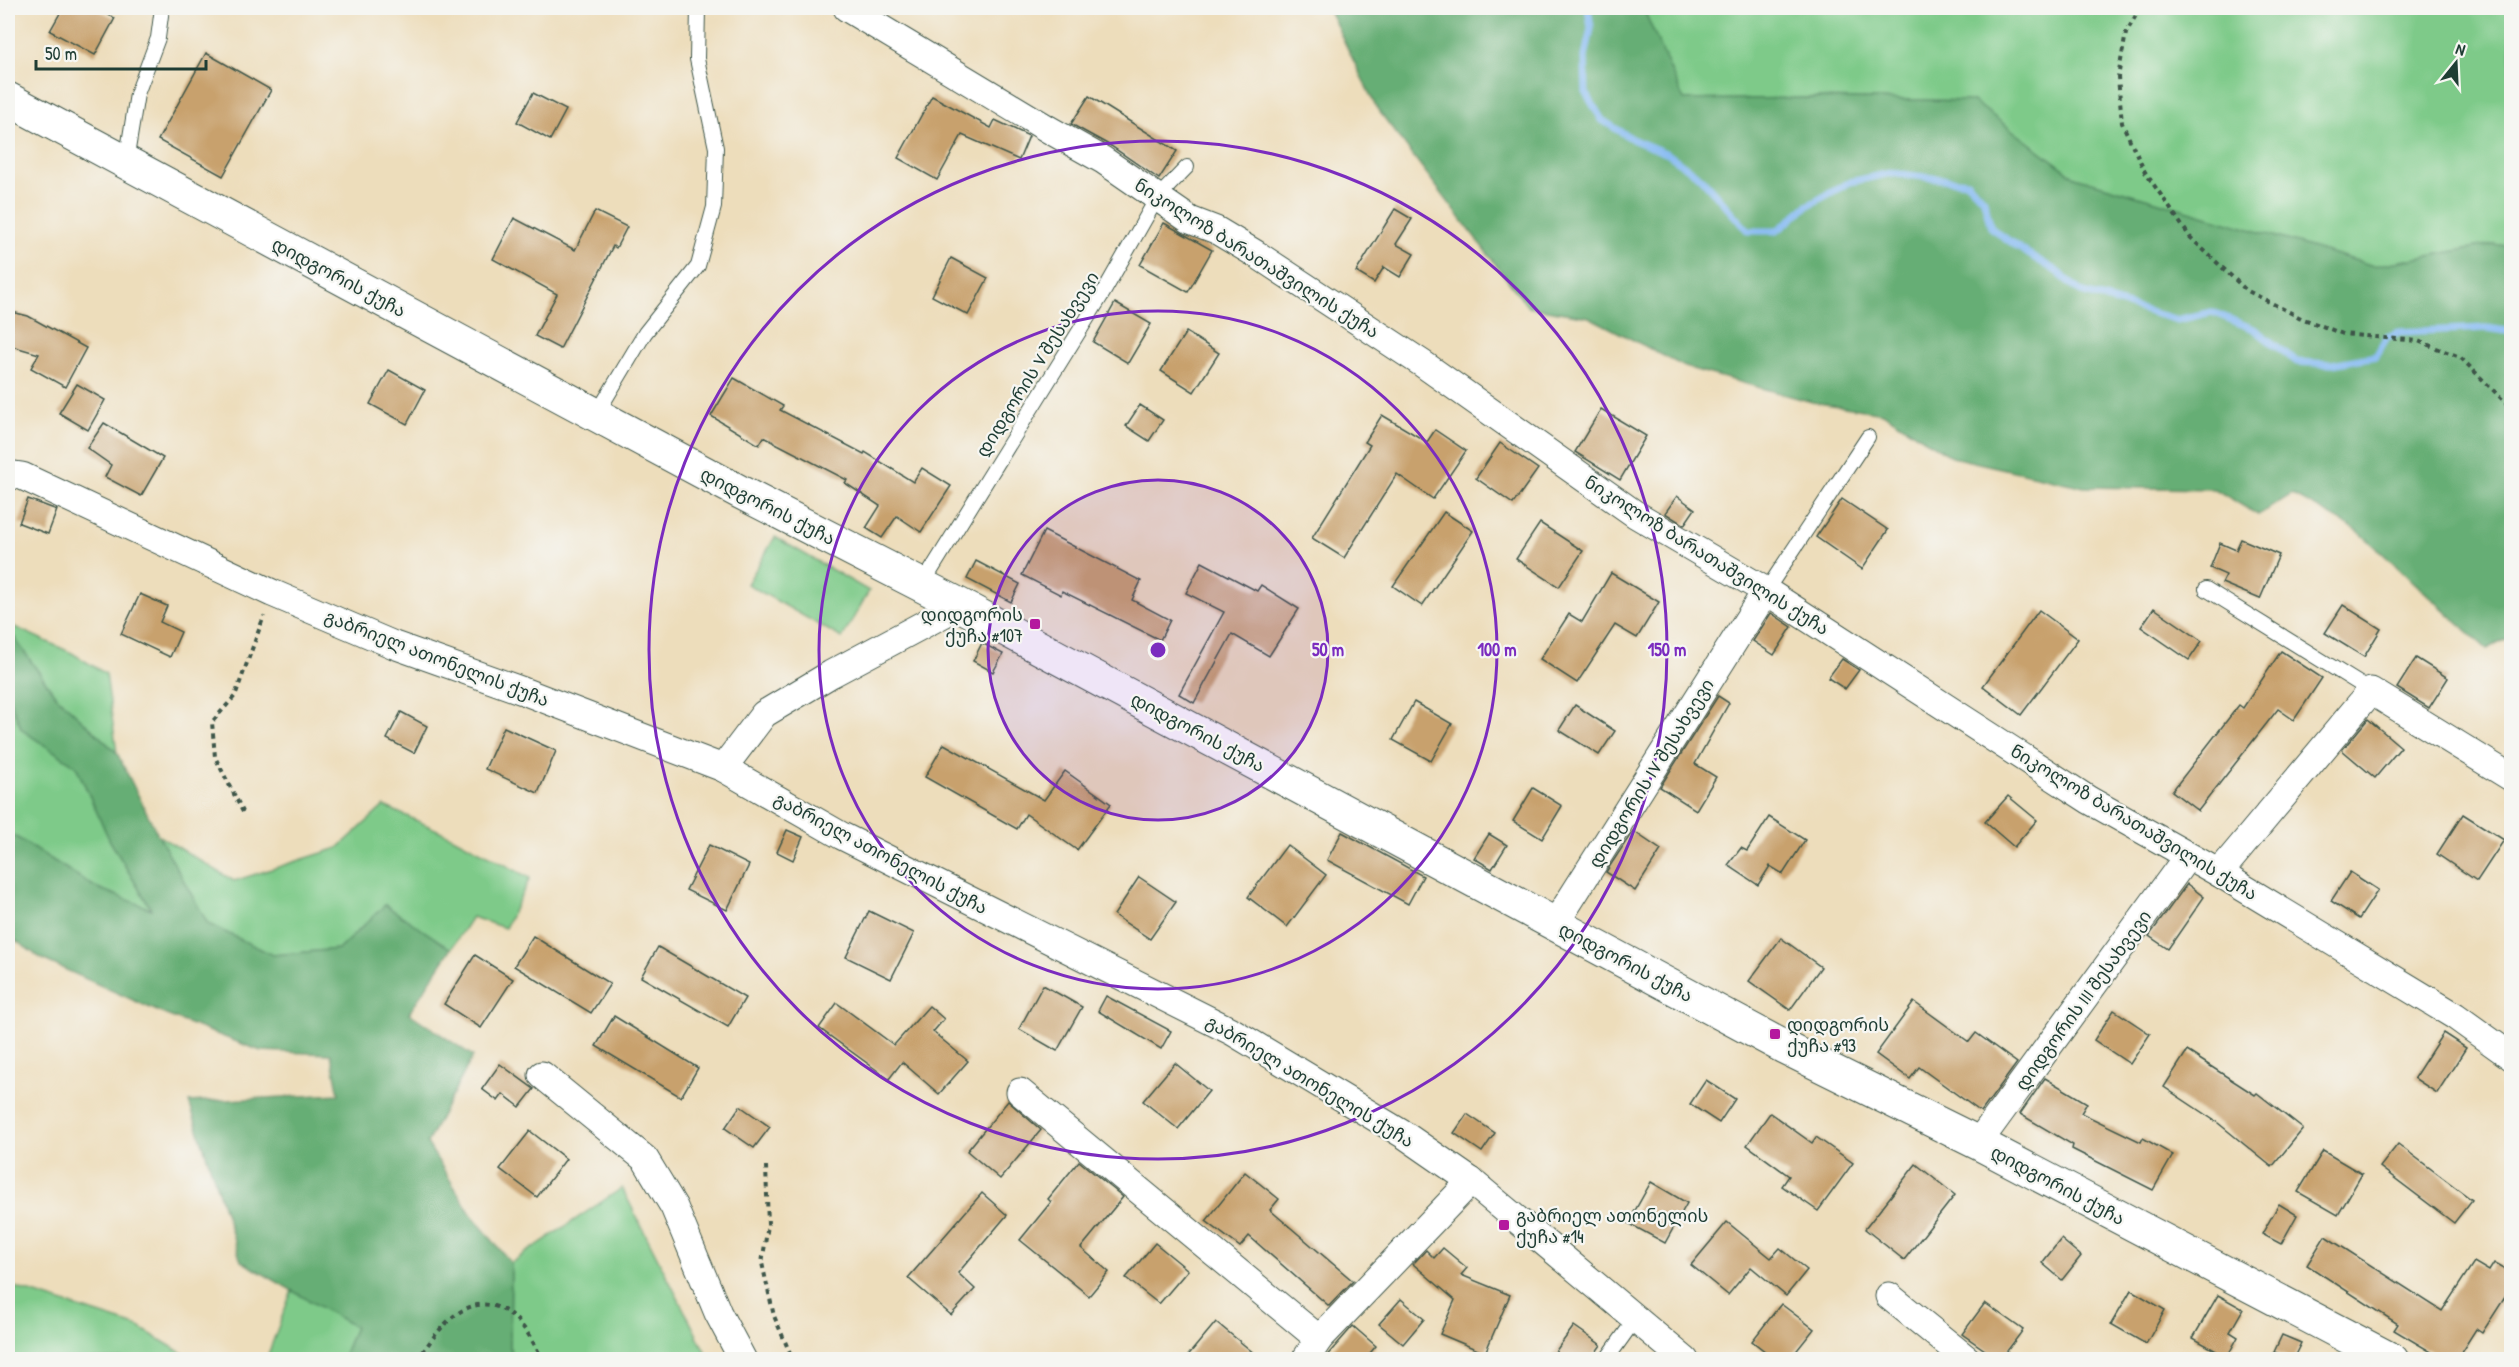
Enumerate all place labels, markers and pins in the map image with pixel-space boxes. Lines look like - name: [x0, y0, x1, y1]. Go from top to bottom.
- place label: დიდგორის ქუჩა #107: [921, 602, 1023, 648]
- marker: დიდგორის ქუჩა #107: [1028, 617, 1042, 631]
- centre of rings: [1148, 640, 1168, 660]
- place label: დიდგორის ქუჩა #93: [1787, 1012, 1889, 1058]
- marker: დიდგორის ქუჩა #93: [1768, 1027, 1782, 1041]
- place label: გაბრიელ ათონელის ქუჩა #14: [1516, 1203, 1708, 1249]
- marker: გაბრიელ ათონელის ქუჩა #14: [1497, 1218, 1511, 1232]

